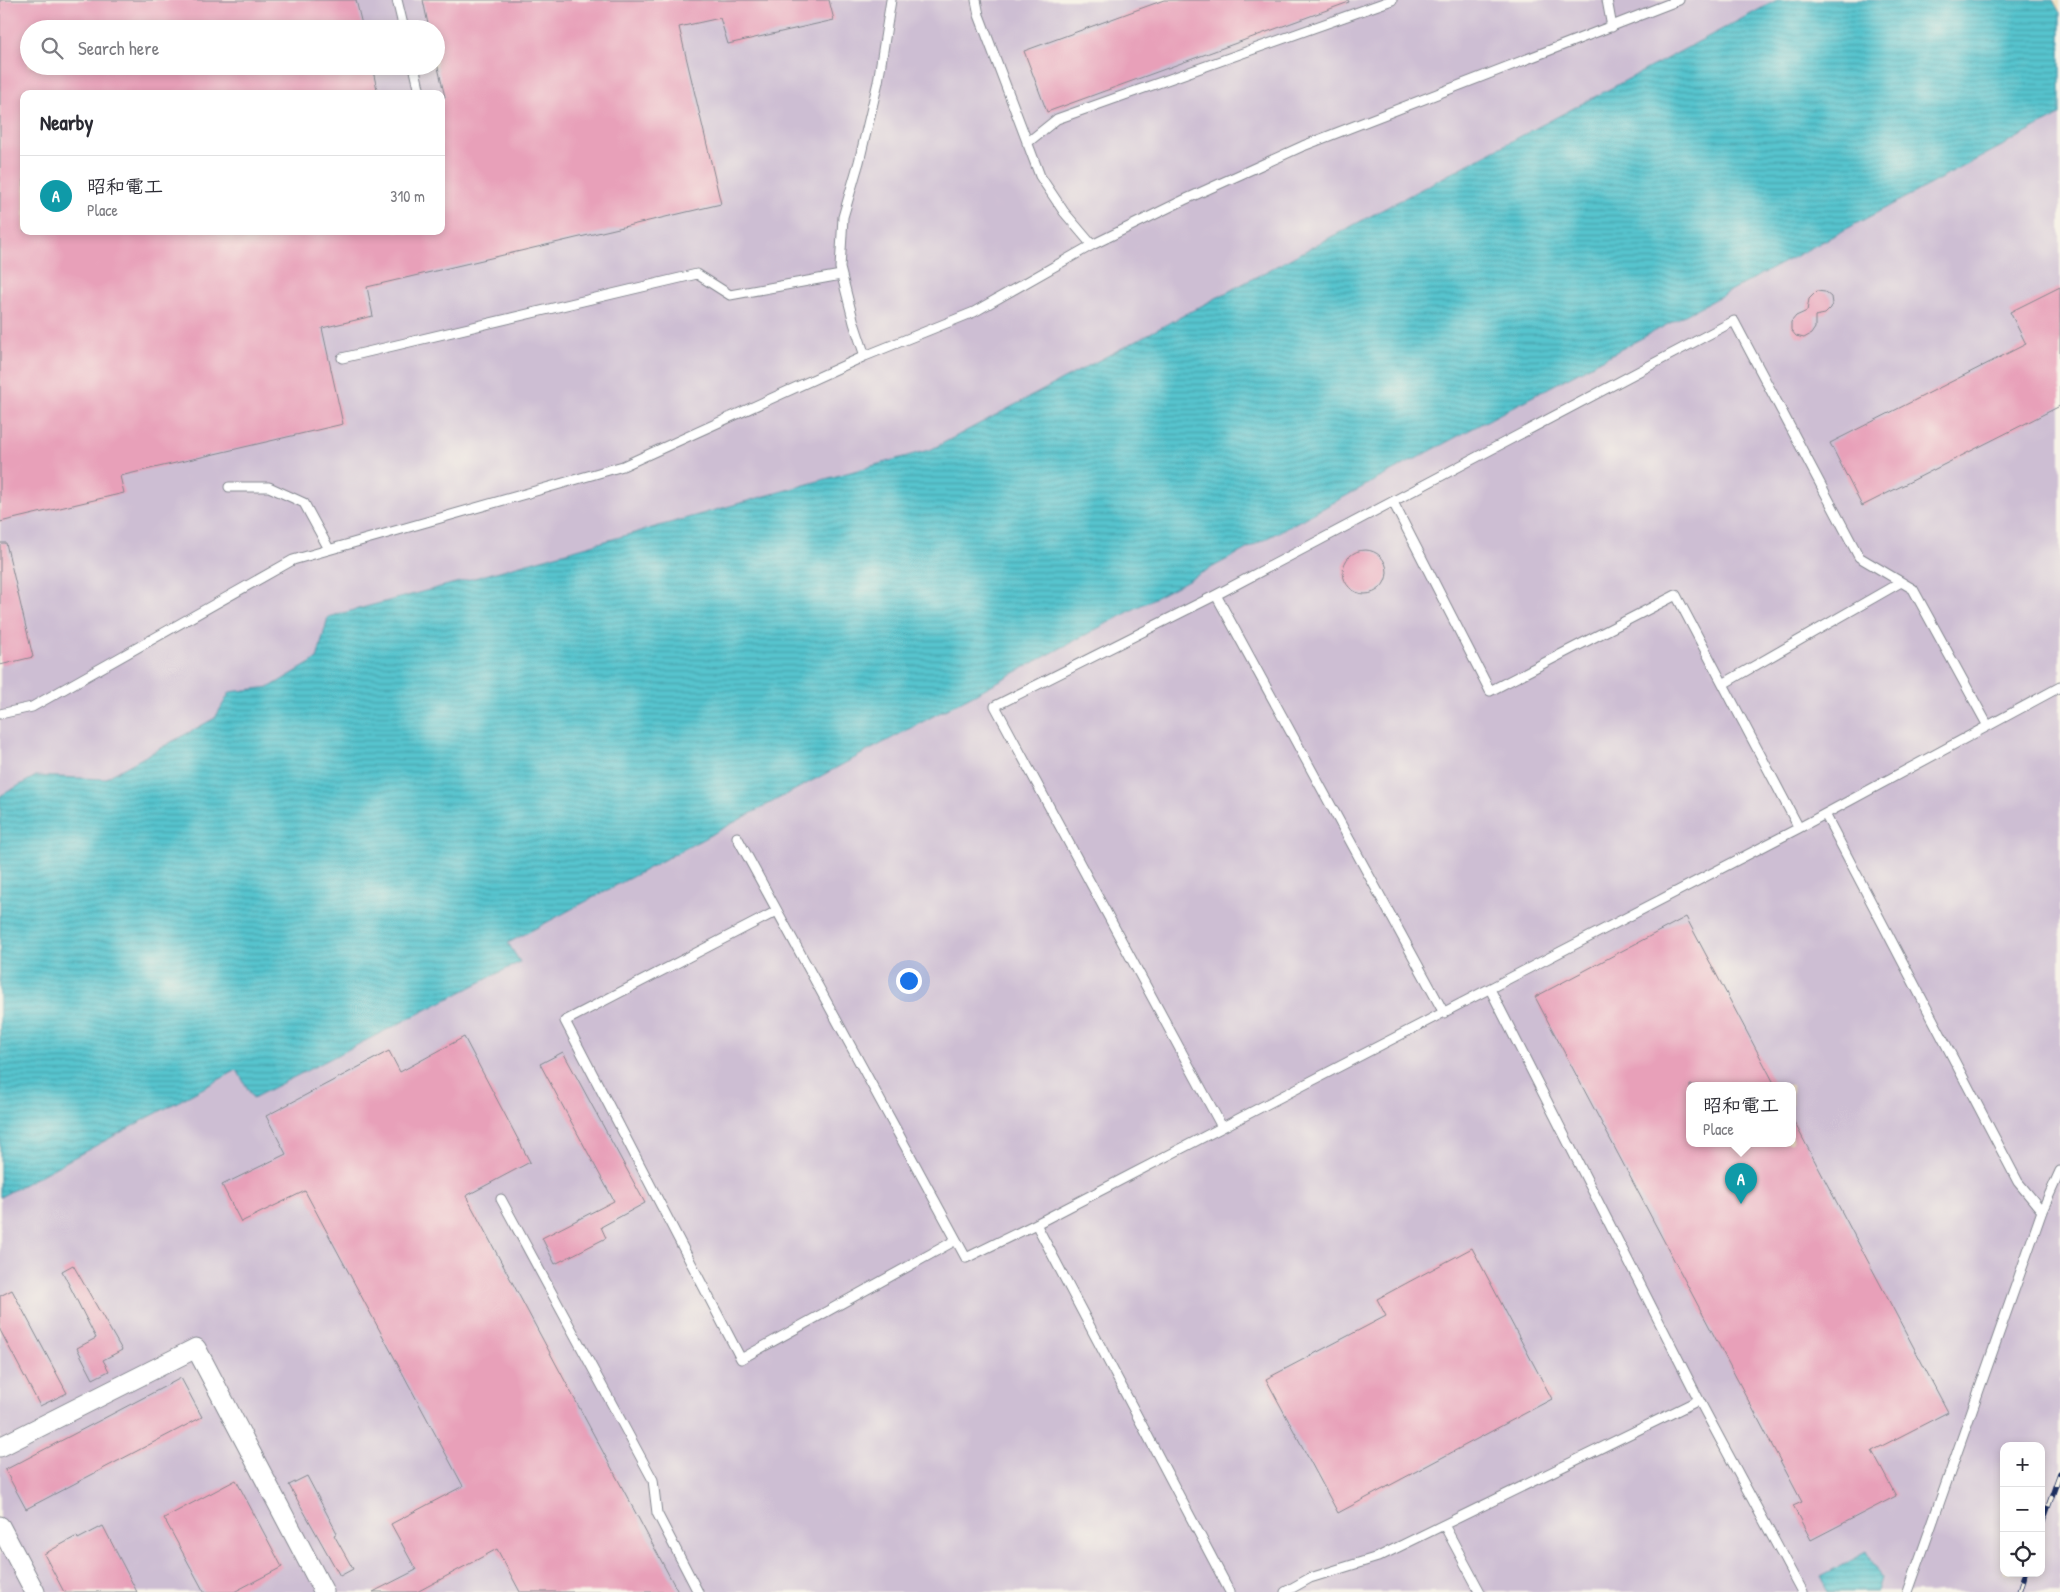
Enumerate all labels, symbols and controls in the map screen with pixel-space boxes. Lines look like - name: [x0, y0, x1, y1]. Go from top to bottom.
- search box: [20, 20, 445, 75]
- icon: search: [38, 34, 66, 62]
- text: Search here: [78, 35, 159, 61]
- text: Nearby: [40, 108, 93, 137]
- text: 昭和電工: [87, 173, 163, 199]
- text: A: [52, 185, 60, 207]
- text: 310 m: [390, 185, 425, 207]
- text: Place: [87, 199, 118, 221]
- your location: [896, 968, 922, 994]
- popup: [1686, 1082, 1796, 1147]
- text: 昭和電工: [1703, 1092, 1779, 1118]
- text: Place: [1703, 1118, 1734, 1140]
- pin: A: [1725, 1163, 1757, 1204]
- map controls: [2000, 1442, 2045, 1577]
- button: +: [2000, 1442, 2045, 1487]
- button: −: [2000, 1487, 2045, 1532]
- button: locate: [2000, 1532, 2045, 1577]

